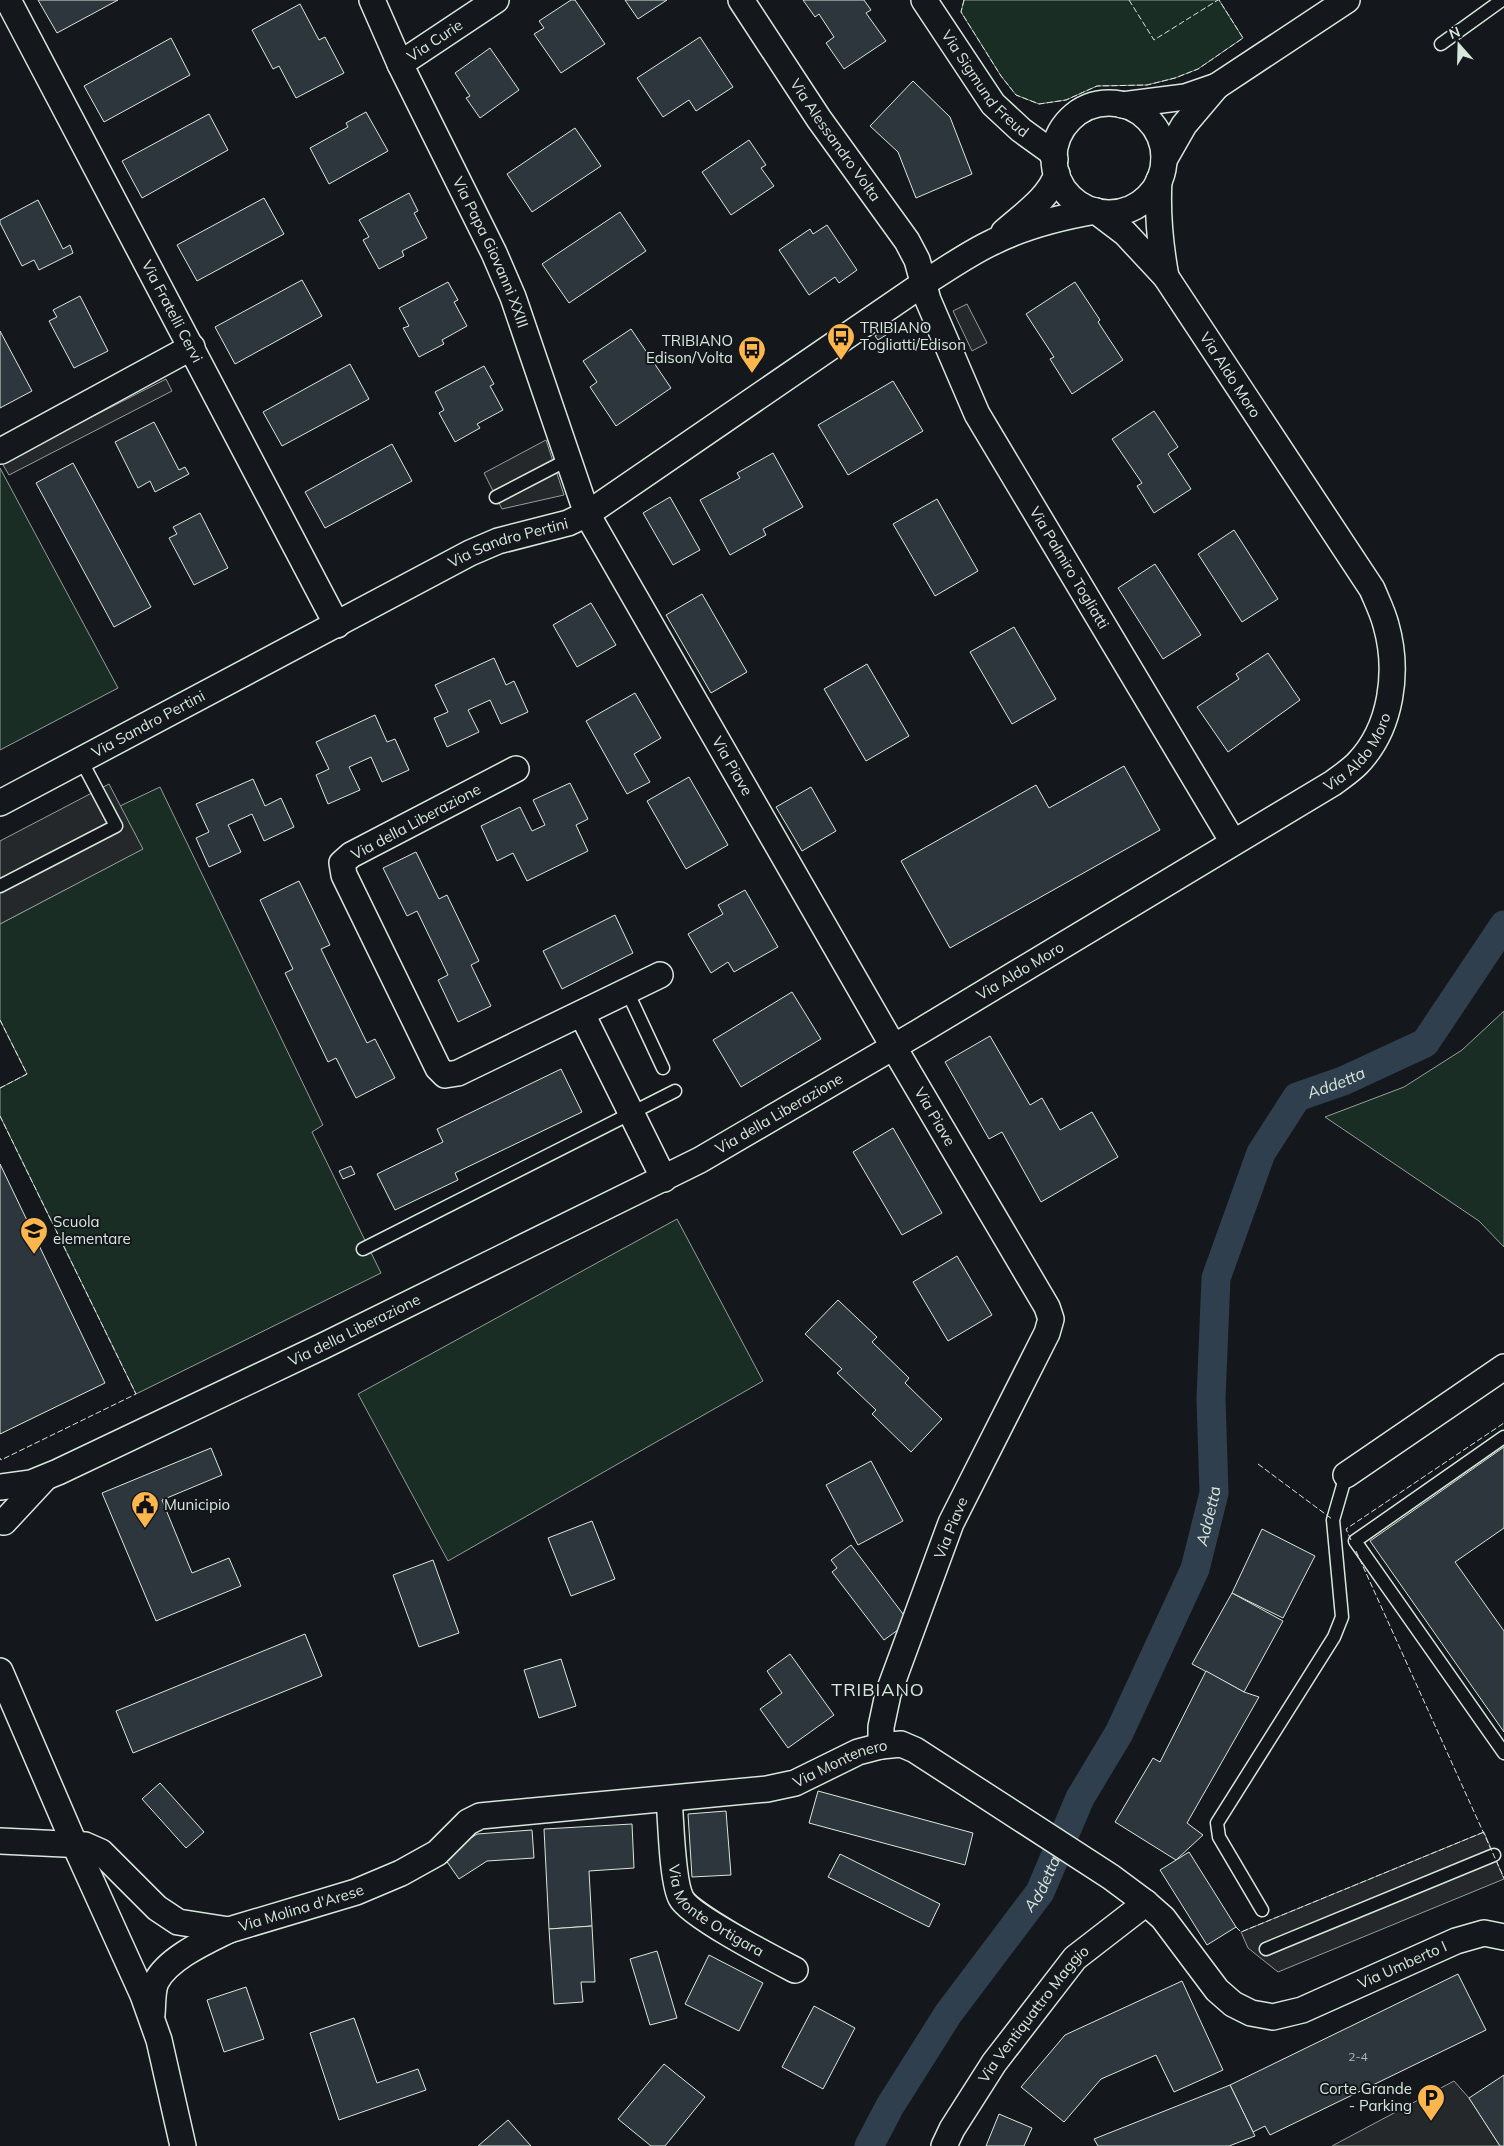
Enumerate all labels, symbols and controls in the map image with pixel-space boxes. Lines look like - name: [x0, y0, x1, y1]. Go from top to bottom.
- street label: Via Curie: [403, 15, 466, 66]
- north arrow: [1434, 20, 1484, 70]
- text: N: [1447, 23, 1463, 43]
- street label: Via Sigmund Freud: [938, 26, 1033, 141]
- street label: Via Alessandro Volta: [786, 75, 885, 205]
- street label: Via Papa Giovanni XXIII: [449, 174, 533, 330]
- street label: Via Fratelli Cervi: [138, 257, 207, 366]
- place label: TRIBIANO Togliatti/Edison: [860, 318, 966, 354]
- bus stop icon: TRIBIANO Togliatti/Edison: [826, 322, 856, 361]
- street label: Via Aldo Moro: [1196, 328, 1265, 421]
- place label: TRIBIANO Edison/Volta: [646, 331, 733, 367]
- bus stop icon: TRIBIANO Edison/Volta: [737, 335, 767, 374]
- street label: Via Palmiro Togliatti: [1026, 503, 1113, 632]
- street label: Via Sandro Pertini: [445, 513, 570, 572]
- street label: Via Sandro Pertini: [88, 686, 208, 762]
- street label: Via Aldo Moro: [1320, 710, 1394, 795]
- street label: Via Piave: [708, 733, 757, 799]
- street label: Via della Liberazione: [348, 779, 484, 864]
- street label: Via Aldo Moro: [973, 937, 1067, 1004]
- water label: Addetta: [1304, 1062, 1368, 1103]
- street label: Via della Liberazione: [712, 1069, 846, 1158]
- street label: Via Piave: [910, 1084, 960, 1149]
- place label: Scuola elementare: [53, 1212, 131, 1248]
- school or university icon: Scuola elementare: [19, 1216, 49, 1255]
- street label: Via della Liberazione: [285, 1289, 423, 1370]
- water label: Addetta: [1191, 1486, 1224, 1549]
- public building icon: Municipio: [130, 1490, 160, 1529]
- street label: Via Piave: [930, 1494, 972, 1562]
- place label: Municipio: [164, 1495, 230, 1514]
- district label: TRIBIANO: [831, 1678, 925, 1701]
- street label: Via Montenero: [790, 1735, 888, 1792]
- water label: Addetta: [1018, 1852, 1064, 1916]
- street label: Via Monte Ortigara: [665, 1863, 767, 1961]
- street label: Via Molina d'Arese: [236, 1880, 367, 1936]
- street label: Via Umberto I: [1355, 1936, 1450, 1993]
- street label: Via Ventiquattro Maggio: [974, 1941, 1092, 2086]
- house number: 2-4: [1348, 2049, 1368, 2064]
- place label: Corte Grande - Parking: [1319, 2079, 1412, 2115]
- parking icon: Corte Grande - Parking: [1416, 2083, 1446, 2122]

